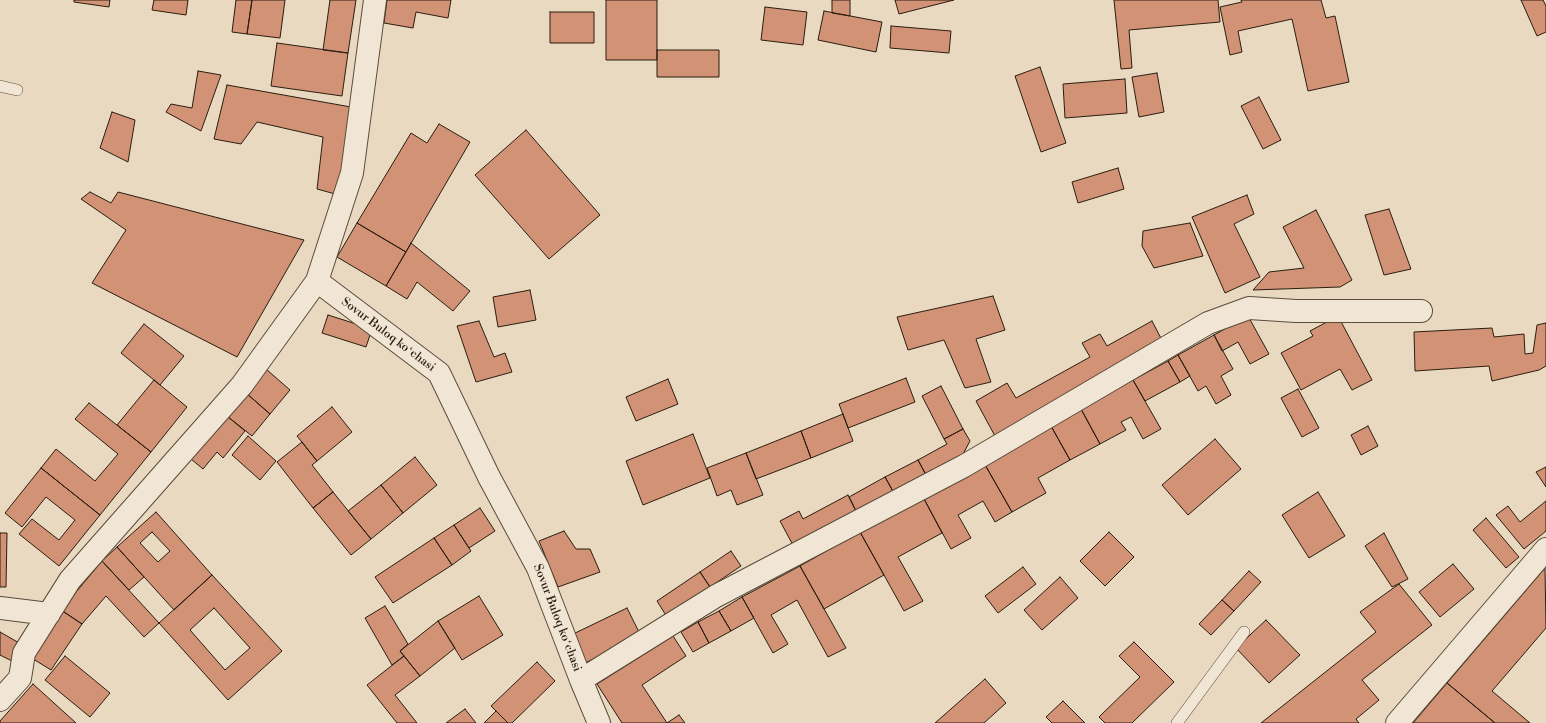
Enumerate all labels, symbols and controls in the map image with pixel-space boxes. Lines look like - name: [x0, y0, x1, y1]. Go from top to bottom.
- street label: Sovur Buloq koʻchasi: [338, 295, 438, 375]
- street label: Sovur Buloq koʻchasi: [530, 562, 584, 674]

